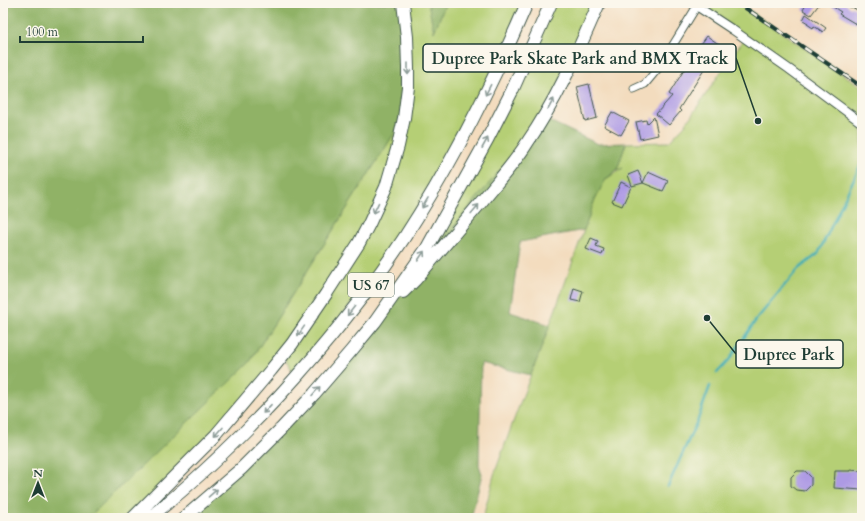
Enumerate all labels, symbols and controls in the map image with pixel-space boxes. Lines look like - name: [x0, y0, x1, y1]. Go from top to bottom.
- scale bar: [20, 18, 143, 44]
- text: 100 m: [26, 24, 59, 40]
- callout: Dupree Park Skate Park and BMX Track: [423, 44, 736, 72]
- text: Dupree Park Skate Park and BMX Track: [432, 48, 729, 70]
- one-way arrow: [404, 62, 412, 75]
- one-way arrow: [483, 83, 491, 95]
- one-way arrow: [547, 98, 555, 110]
- one-way arrow: [482, 137, 489, 149]
- one-way arrow: [420, 197, 428, 209]
- one-way arrow: [372, 202, 379, 214]
- one-way arrow: [470, 204, 479, 214]
- one-way arrow: [417, 251, 425, 262]
- road number: US 67: [348, 273, 394, 297]
- one-way arrow: [347, 305, 356, 316]
- one-way arrow: [297, 325, 305, 336]
- callout: Dupree Park: [736, 340, 843, 368]
- text: Dupree Park: [743, 344, 835, 366]
- one-way arrow: [311, 386, 320, 397]
- one-way arrow: [262, 404, 271, 414]
- one-way arrow: [214, 426, 223, 437]
- north arrow: [18, 463, 58, 503]
- text: N: [33, 466, 43, 481]
- one-way arrow: [208, 488, 219, 497]

